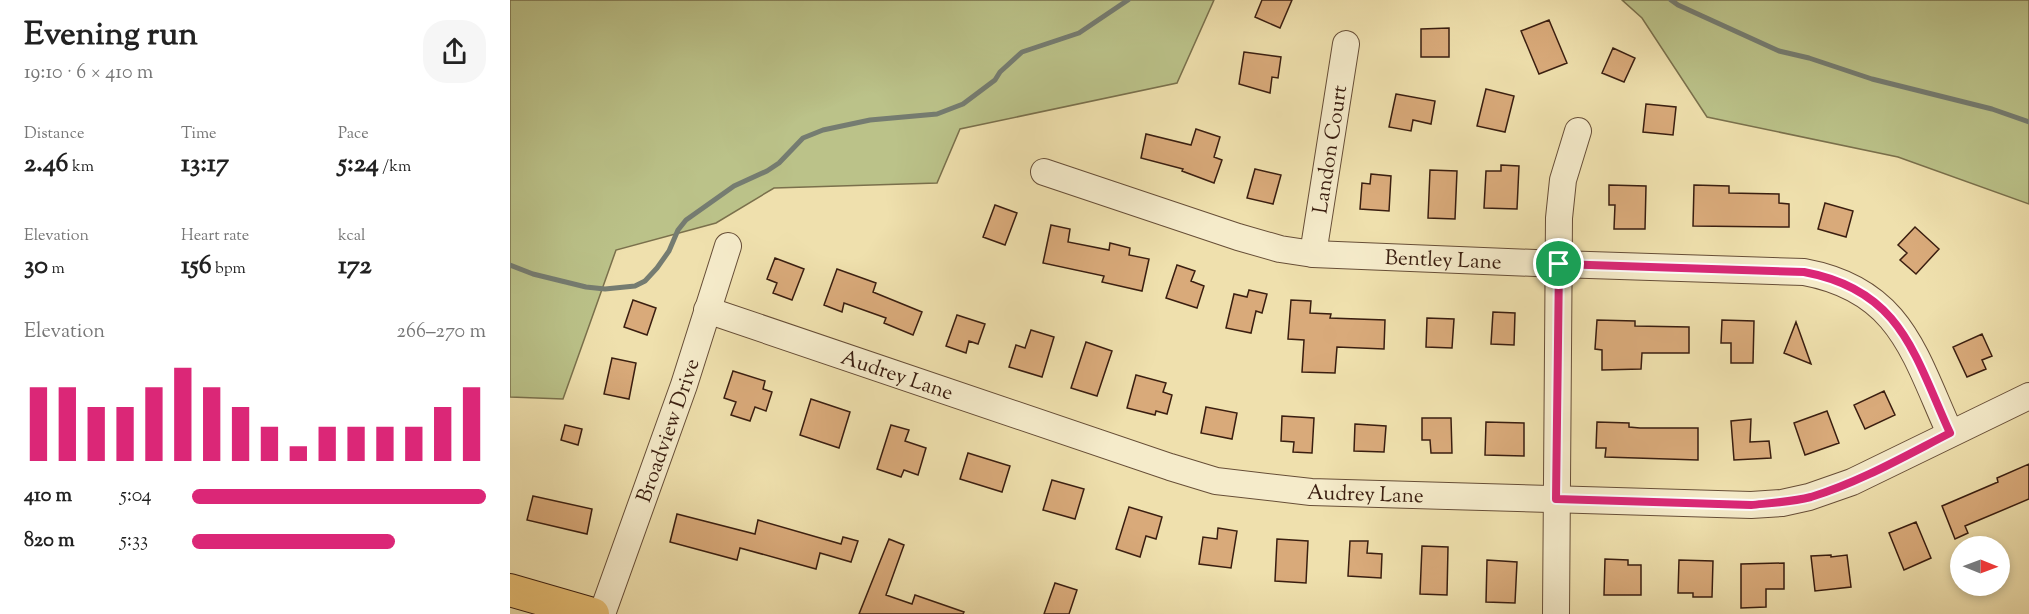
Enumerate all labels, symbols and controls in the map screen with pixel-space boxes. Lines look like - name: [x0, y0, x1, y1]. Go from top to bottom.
- text: Evening run: [24, 12, 198, 60]
- button: share: [423, 20, 486, 83]
- text: 19:10 · 6 × 410 m: [24, 59, 153, 88]
- street label: Landon Court: [1307, 83, 1356, 216]
- text: Distance: [24, 123, 84, 146]
- text: Time: [181, 123, 217, 146]
- text: Pace: [338, 123, 369, 146]
- text: 2.46: [24, 146, 69, 183]
- text: 13:17: [181, 146, 229, 183]
- text: 5:24: [338, 146, 379, 183]
- text: km: [69, 156, 94, 179]
- text: /km: [379, 156, 411, 179]
- text: Elevation: [24, 225, 89, 248]
- text: Heart rate: [181, 225, 249, 248]
- text: kcal: [338, 225, 366, 248]
- pin: [1533, 238, 1584, 289]
- street label: Bentley Lane: [1384, 244, 1502, 279]
- icon: arrive: [1542, 247, 1575, 280]
- text: 30: [24, 248, 48, 285]
- text: 156: [181, 248, 212, 285]
- text: 172: [338, 248, 372, 285]
- text: m: [48, 258, 65, 281]
- text: bpm: [212, 258, 246, 281]
- text: Elevation: [24, 318, 105, 347]
- text: 266–270 m: [397, 318, 486, 347]
- street label: Audrey Lane: [837, 343, 957, 409]
- street label: Broadview Drive: [630, 355, 708, 507]
- street label: Audrey Lane: [1306, 479, 1424, 512]
- text: 410 m: [24, 482, 72, 511]
- text: 5:04: [120, 482, 152, 511]
- text: 820 m: [24, 527, 75, 556]
- text: 5:33: [120, 527, 148, 556]
- north arrow: [1950, 536, 2010, 596]
- map controls: [1950, 536, 2010, 596]

